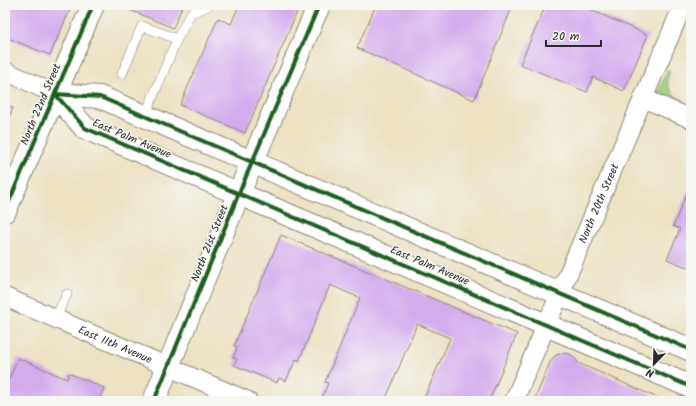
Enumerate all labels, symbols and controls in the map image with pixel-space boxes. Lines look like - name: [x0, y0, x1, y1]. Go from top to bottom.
- scale bar: [546, 22, 601, 48]
- text: 20 m: [552, 27, 580, 46]
- street label: North 22nd Street: [16, 60, 67, 148]
- street label: East Palm Avenue: [89, 114, 174, 164]
- street label: North 20th Street: [574, 160, 625, 246]
- street label: North 21st Street: [186, 201, 234, 285]
- street label: East Palm Avenue: [387, 241, 472, 291]
- street label: East 11th Avenue: [75, 321, 155, 369]
- north arrow: [634, 344, 674, 384]
- text: N: [644, 363, 657, 382]

